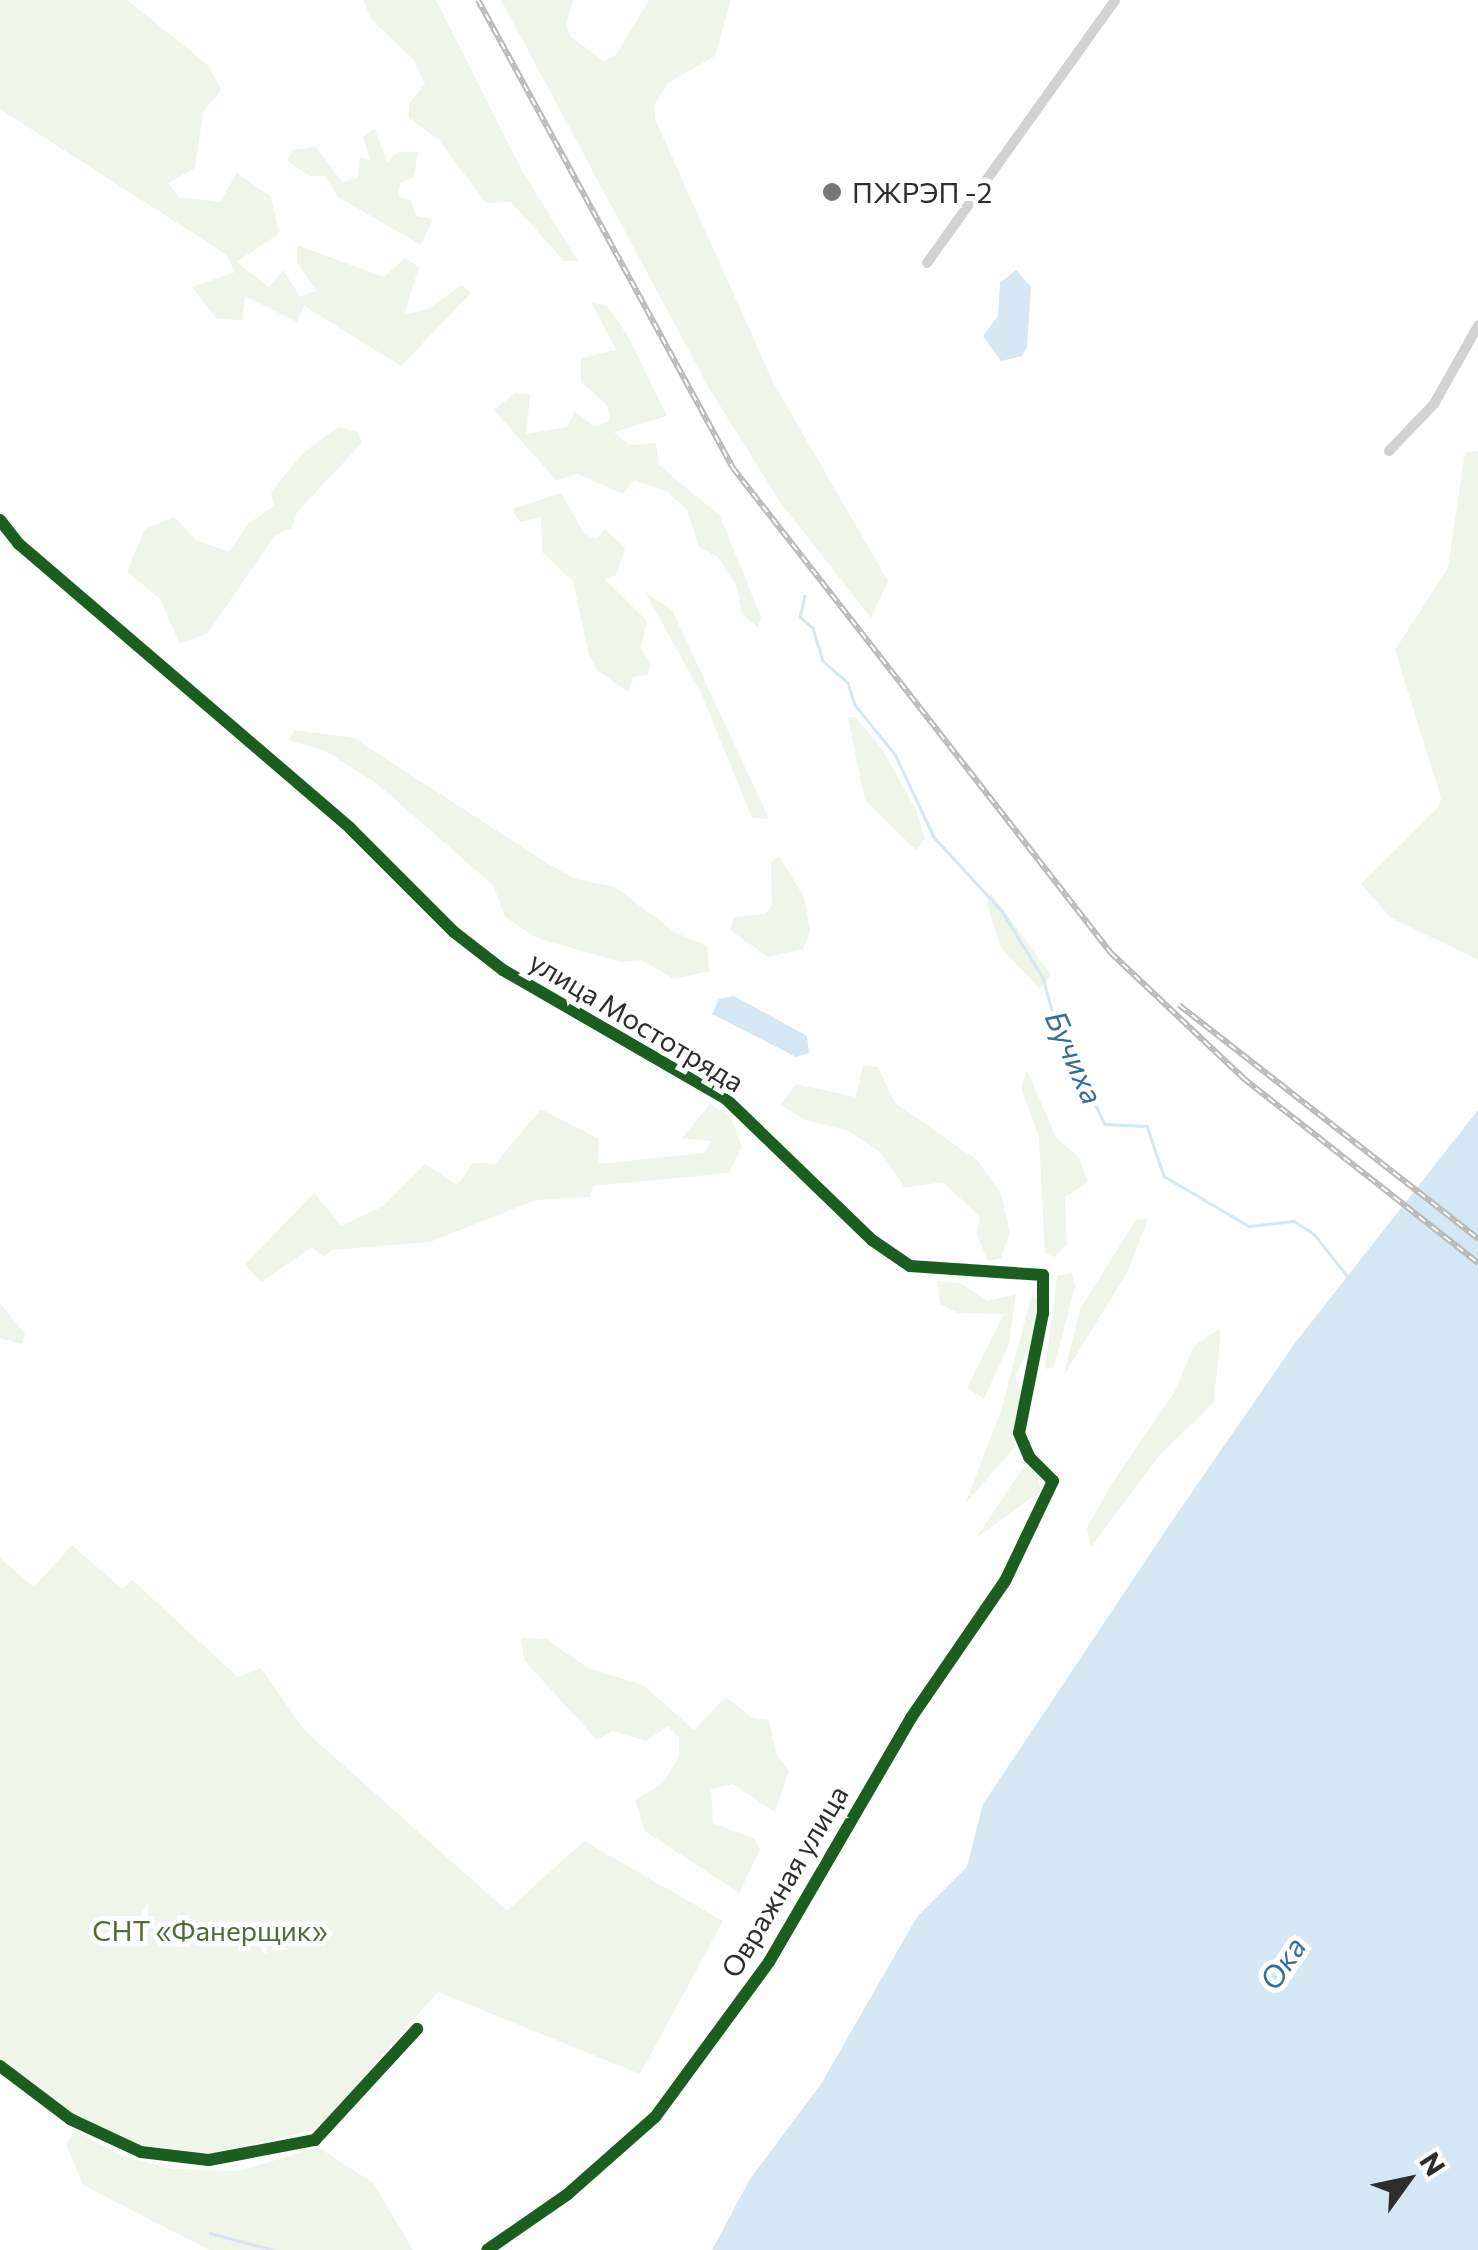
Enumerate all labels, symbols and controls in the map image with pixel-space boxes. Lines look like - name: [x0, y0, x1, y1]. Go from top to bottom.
- place label: ПЖРЭП -2: [852, 175, 992, 209]
- marker: ПЖРЭП -2: [821, 181, 843, 203]
- street label: улица Мостотряда: [524, 944, 750, 1098]
- water label: Бучиха: [1039, 1005, 1111, 1109]
- street label: Овражная улица: [713, 1779, 855, 1983]
- park label: СНТ «Фанерщик»: [92, 1913, 328, 1947]
- water label: Ока: [1251, 1930, 1313, 1996]
- north arrow: [1358, 2130, 1458, 2230]
- text: N: [1413, 2146, 1453, 2182]

